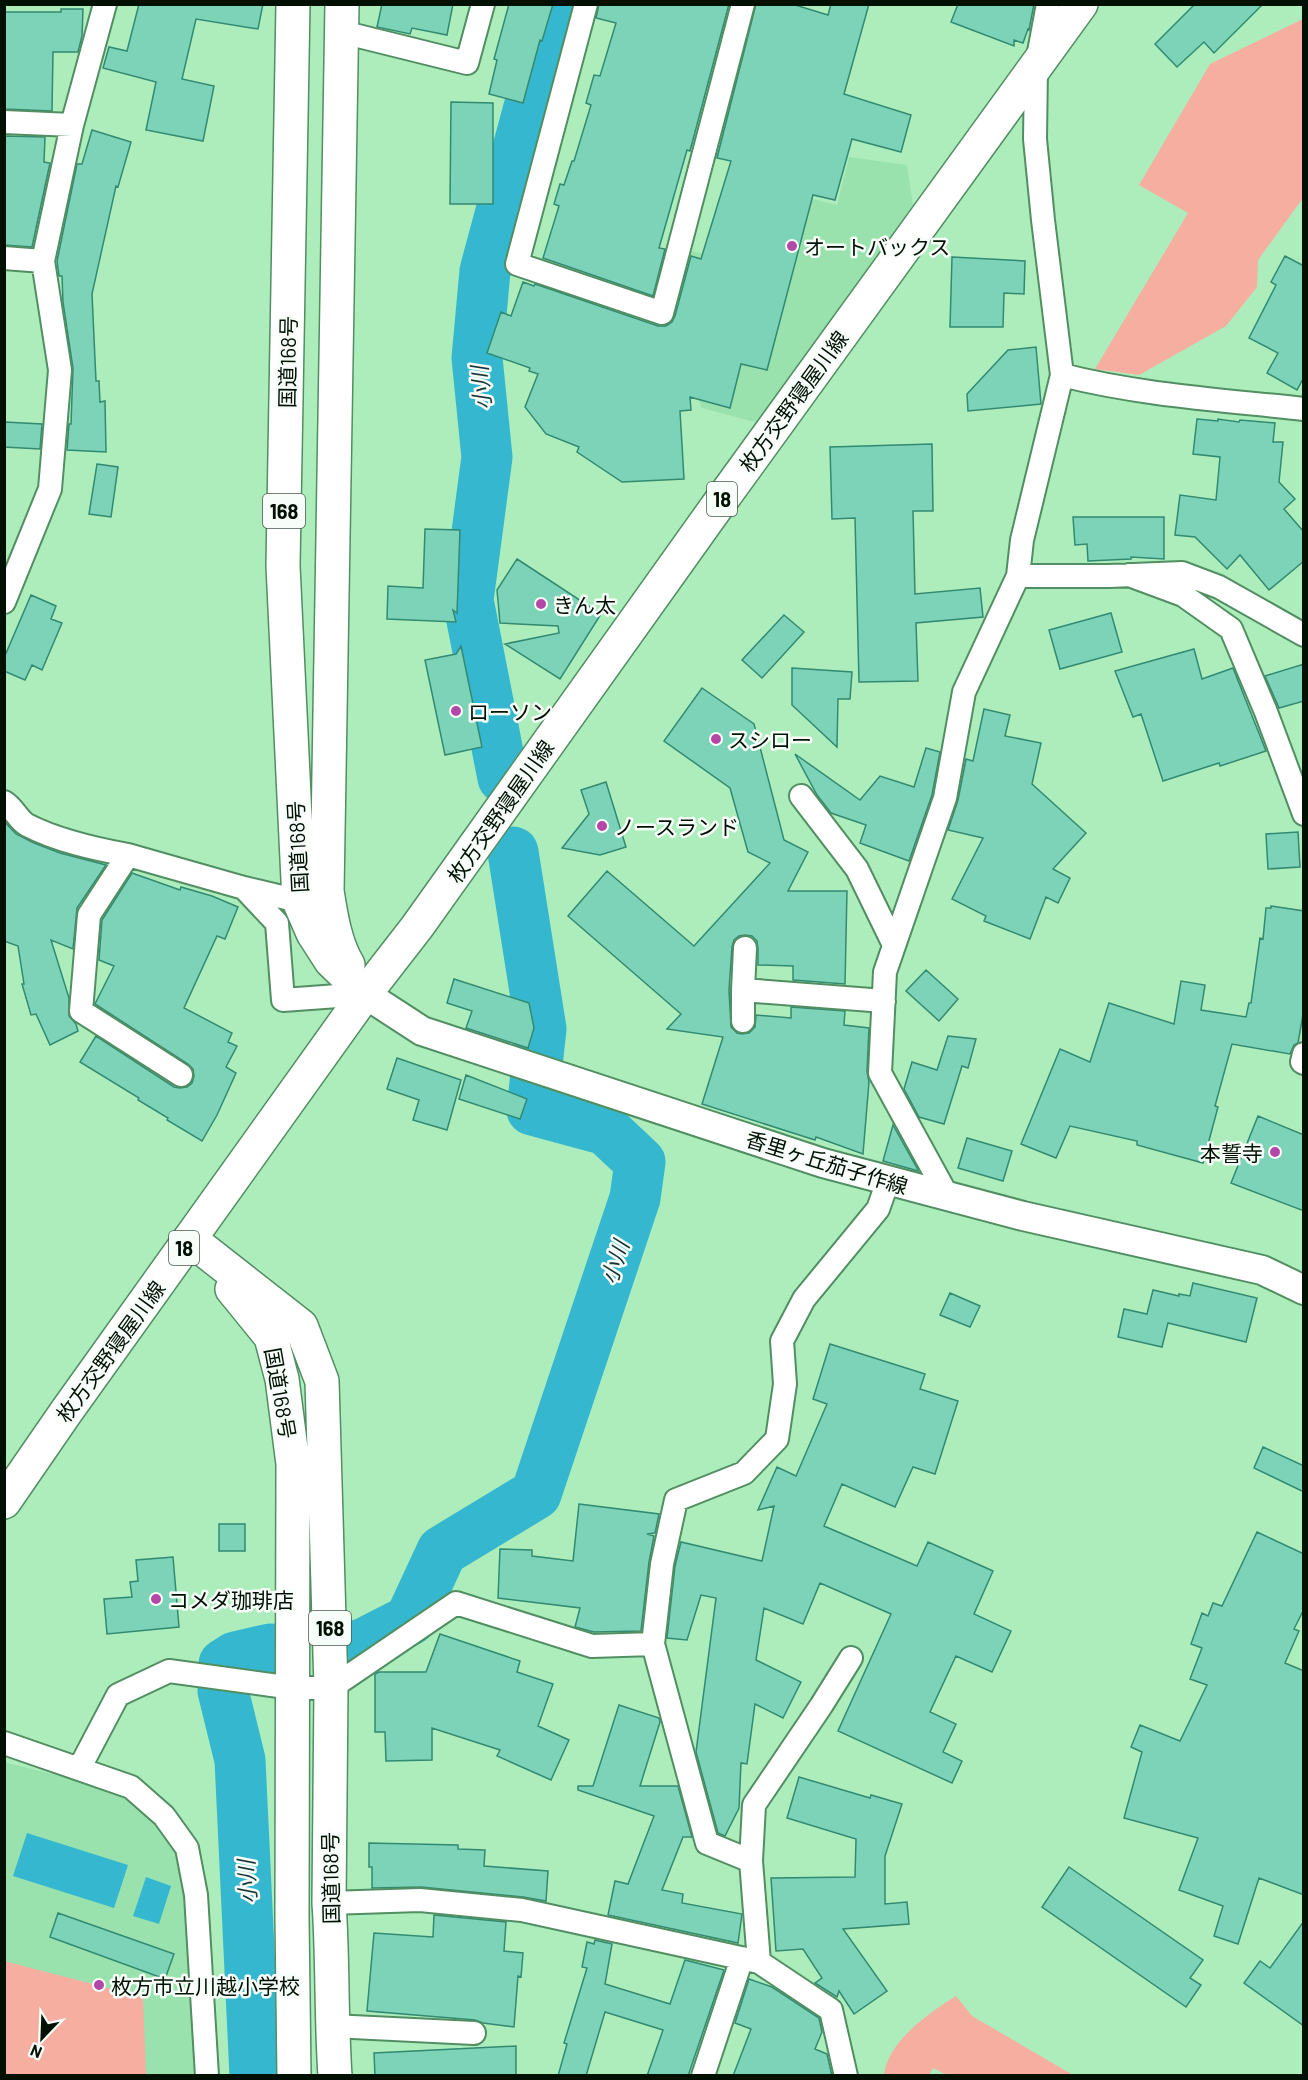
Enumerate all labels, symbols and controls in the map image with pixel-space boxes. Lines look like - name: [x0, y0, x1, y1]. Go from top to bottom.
- place label: オートバックス: [804, 234, 950, 259]
- marker: オートバックス: [785, 239, 799, 253]
- street label: 国道168号: [274, 316, 300, 408]
- street label: 枚方交野寝屋川線: [734, 326, 852, 476]
- water label: 小川: [465, 363, 495, 411]
- road number: 18: [707, 482, 737, 516]
- road number: 168: [263, 494, 305, 528]
- place label: きん太: [553, 592, 616, 617]
- marker: きん太: [534, 597, 548, 611]
- place label: ローソン: [468, 699, 552, 724]
- marker: ローソン: [449, 704, 463, 718]
- place label: スシロー: [728, 727, 812, 752]
- marker: スシロー: [709, 732, 723, 746]
- street label: 枚方交野寝屋川線: [442, 735, 558, 887]
- street label: 国道168号: [282, 800, 312, 894]
- place label: ノースランド: [614, 814, 739, 839]
- marker: ノースランド: [595, 819, 609, 833]
- street label: 香里ヶ丘茄子作線: [743, 1125, 911, 1199]
- place label: 本誓寺: [1200, 1140, 1263, 1165]
- marker: 本誓寺: [1268, 1145, 1282, 1159]
- road number: 18: [169, 1231, 199, 1265]
- water label: 小川: [595, 1235, 634, 1287]
- street label: 枚方交野寝屋川線: [51, 1276, 169, 1426]
- street label: 国道168号: [261, 1345, 301, 1441]
- place label: コメダ珈琲店: [168, 1587, 294, 1612]
- marker: コメダ珈琲店: [149, 1592, 163, 1606]
- road number: 168: [309, 1611, 351, 1645]
- street label: 国道168号: [317, 1832, 343, 1924]
- water label: 小川: [232, 1857, 260, 1905]
- place label: 枚方市立川越小学校: [111, 1973, 300, 1998]
- marker: 枚方市立川越小学校: [92, 1978, 106, 1992]
- north arrow: [12, 2008, 72, 2068]
- text: N: [27, 2041, 45, 2063]

